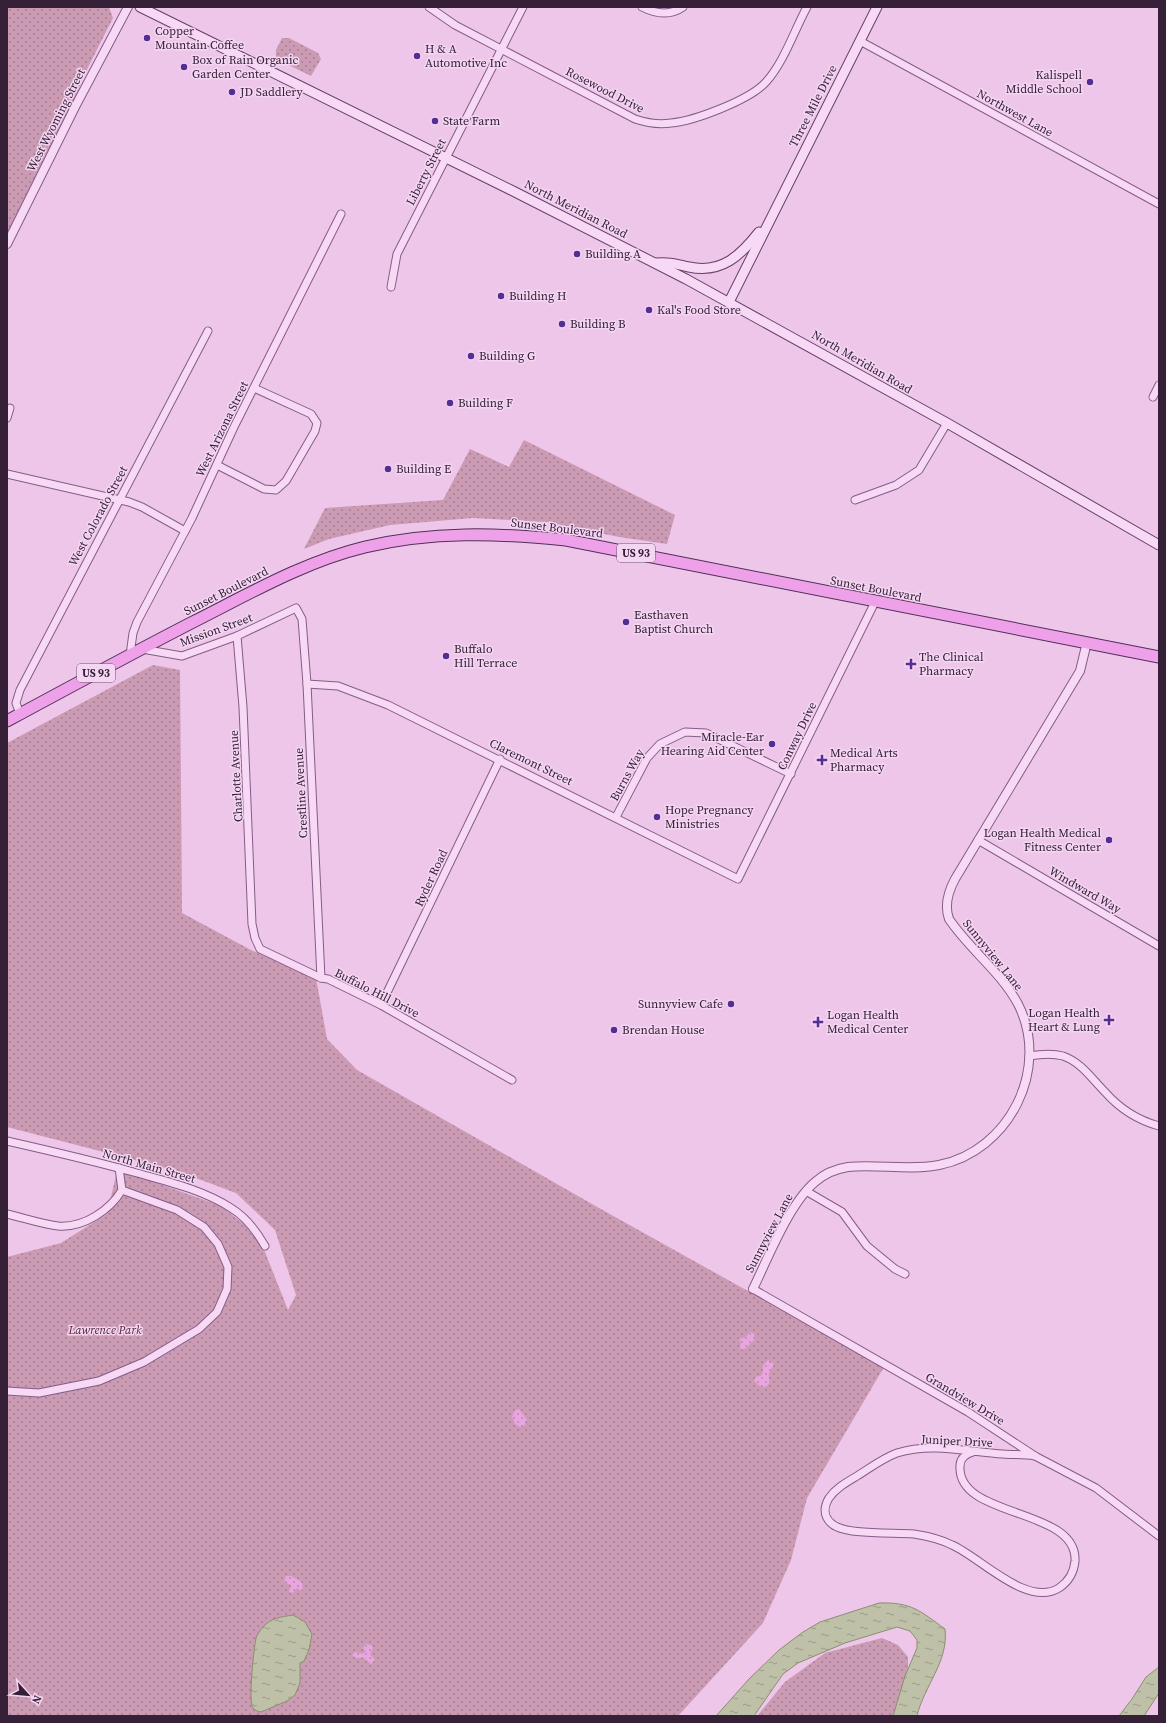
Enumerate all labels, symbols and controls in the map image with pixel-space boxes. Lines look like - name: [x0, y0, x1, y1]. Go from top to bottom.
- place label: Copper Mountain Coffee: [155, 23, 244, 53]
- marker: Copper Mountain Coffee: [142, 33, 152, 43]
- place label: H & A Automotive Inc: [425, 41, 507, 71]
- marker: H & A Automotive Inc: [412, 51, 422, 61]
- place label: Box of Rain Organic Garden Center: [192, 52, 299, 82]
- marker: Box of Rain Organic Garden Center: [179, 62, 189, 72]
- street label: Three Mile Drive: [785, 62, 841, 150]
- street label: Rosewood Drive: [563, 63, 647, 117]
- street label: West Wyoming Street: [23, 66, 89, 174]
- place label: Kalispell Middle School: [1006, 67, 1082, 97]
- marker: Kalispell Middle School: [1085, 77, 1095, 87]
- place label: JD Saddlery: [239, 84, 304, 100]
- street label: Northwest Lane: [974, 85, 1056, 141]
- marker: JD Saddlery: [227, 87, 237, 97]
- place label: State Farm: [443, 113, 500, 129]
- marker: State Farm: [430, 116, 440, 126]
- street label: Liberty Street: [402, 136, 450, 208]
- street label: North Meridian Road: [522, 176, 630, 242]
- place label: Building A: [585, 246, 641, 262]
- marker: Building A: [572, 249, 582, 259]
- place label: Building H: [509, 288, 567, 304]
- marker: Building H: [496, 291, 506, 301]
- place label: Kal's Food Store: [657, 302, 741, 318]
- marker: Kal's Food Store: [644, 305, 654, 315]
- place label: Building B: [570, 316, 626, 332]
- marker: Building B: [557, 319, 567, 329]
- street label: North Meridian Road: [809, 327, 915, 397]
- place label: Building G: [479, 348, 535, 364]
- marker: Building G: [466, 351, 476, 361]
- street label: West Arizona Street: [192, 378, 252, 480]
- place label: Building F: [458, 395, 513, 411]
- marker: Building F: [445, 398, 455, 408]
- place label: Building E: [396, 461, 451, 477]
- street label: West Colorado Street: [65, 463, 131, 569]
- marker: Building E: [383, 464, 393, 474]
- street label: Sunset Boulevard: [510, 514, 604, 542]
- road number: US 93: [617, 544, 655, 562]
- street label: Sunset Boulevard: [181, 563, 271, 619]
- street label: Sunset Boulevard: [829, 572, 923, 606]
- place label: Easthaven Baptist Church: [634, 607, 713, 637]
- street label: Mission Street: [178, 609, 255, 651]
- marker: Easthaven Baptist Church: [621, 617, 631, 627]
- place label: Buffalo Hill Terrace: [454, 641, 517, 671]
- place label: The Clinical Pharmacy: [919, 649, 984, 679]
- marker: Buffalo Hill Terrace: [441, 651, 451, 661]
- marker: The Clinical Pharmacy: [906, 659, 916, 669]
- road number: US 93: [77, 664, 115, 682]
- street label: Conway Drive: [774, 699, 820, 773]
- place label: Miracle-Ear Hearing Aid Center: [661, 729, 764, 759]
- street label: Charlotte Avenue: [226, 730, 246, 822]
- street label: Claremont Street: [487, 735, 575, 789]
- marker: Miracle-Ear Hearing Aid Center: [767, 739, 777, 749]
- street label: Burns Way: [606, 745, 648, 804]
- place label: Medical Arts Pharmacy: [830, 745, 898, 775]
- street label: Crestline Avenue: [291, 747, 311, 839]
- marker: Medical Arts Pharmacy: [817, 755, 827, 765]
- place label: Hope Pregnancy Ministries: [665, 802, 754, 832]
- marker: Hope Pregnancy Ministries: [652, 812, 662, 822]
- place label: Logan Health Medical Fitness Center: [984, 825, 1101, 855]
- marker: Logan Health Medical Fitness Center: [1104, 835, 1114, 845]
- street label: Ryder Road: [411, 847, 451, 909]
- street label: Windward Way: [1046, 863, 1125, 918]
- street label: Sunnyview Lane: [959, 916, 1027, 994]
- street label: Buffalo Hill Drive: [332, 965, 422, 1021]
- place label: Sunnyview Cafe: [638, 996, 723, 1012]
- marker: Sunnyview Cafe: [726, 999, 736, 1009]
- place label: Logan Health Heart & Lung: [1028, 1005, 1100, 1035]
- place label: Logan Health Medical Center: [827, 1007, 908, 1037]
- marker: Logan Health Heart & Lung: [1103, 1014, 1115, 1026]
- marker: Logan Health Medical Center: [812, 1016, 824, 1028]
- place label: Brendan House: [622, 1022, 705, 1038]
- marker: Brendan House: [609, 1025, 619, 1035]
- street label: North Main Street: [101, 1145, 197, 1187]
- street label: Sunnyview Lane: [741, 1191, 797, 1275]
- park label: Lawrence Park: [67, 1322, 142, 1338]
- street label: Grandview Drive: [922, 1369, 1008, 1429]
- street label: Juniper Drive: [920, 1431, 993, 1451]
- north arrow: [8, 1675, 48, 1715]
- text: N: [28, 1692, 45, 1706]

